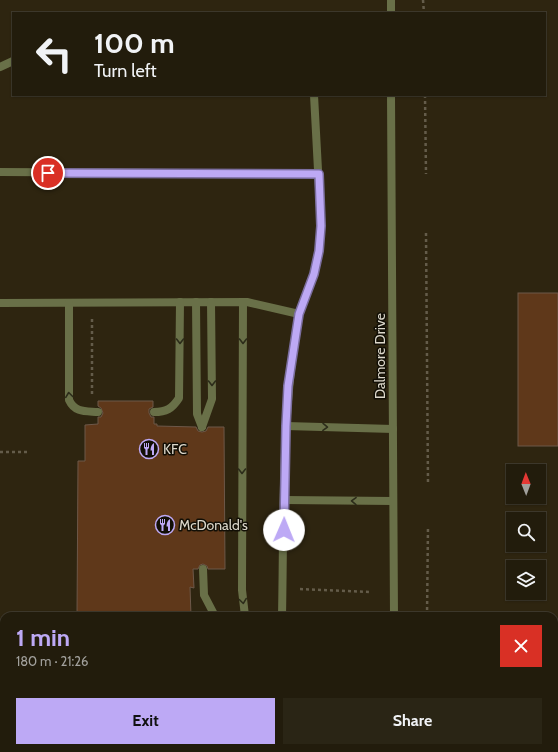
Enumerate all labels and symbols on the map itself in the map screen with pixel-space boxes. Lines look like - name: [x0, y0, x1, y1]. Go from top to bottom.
- pin: [31, 156, 65, 190]
- street label: Dalmore Drive: [371, 313, 389, 399]
- one-way arrow: [176, 338, 184, 344]
- one-way arrow: [239, 338, 247, 344]
- one-way arrow: [208, 380, 216, 386]
- one-way arrow: [65, 392, 74, 398]
- one-way arrow: [322, 423, 328, 431]
- restaurant icon: KFC: [138, 438, 160, 460]
- place label: KFC: [163, 440, 187, 458]
- north arrow: [506, 464, 546, 504]
- one-way arrow: [238, 468, 246, 474]
- one-way arrow: [351, 497, 357, 505]
- position arrow: [263, 509, 305, 551]
- restaurant icon: McDonald's: [154, 514, 176, 536]
- place label: McDonald's: [179, 516, 248, 534]
- one-way arrow: [238, 598, 247, 604]

